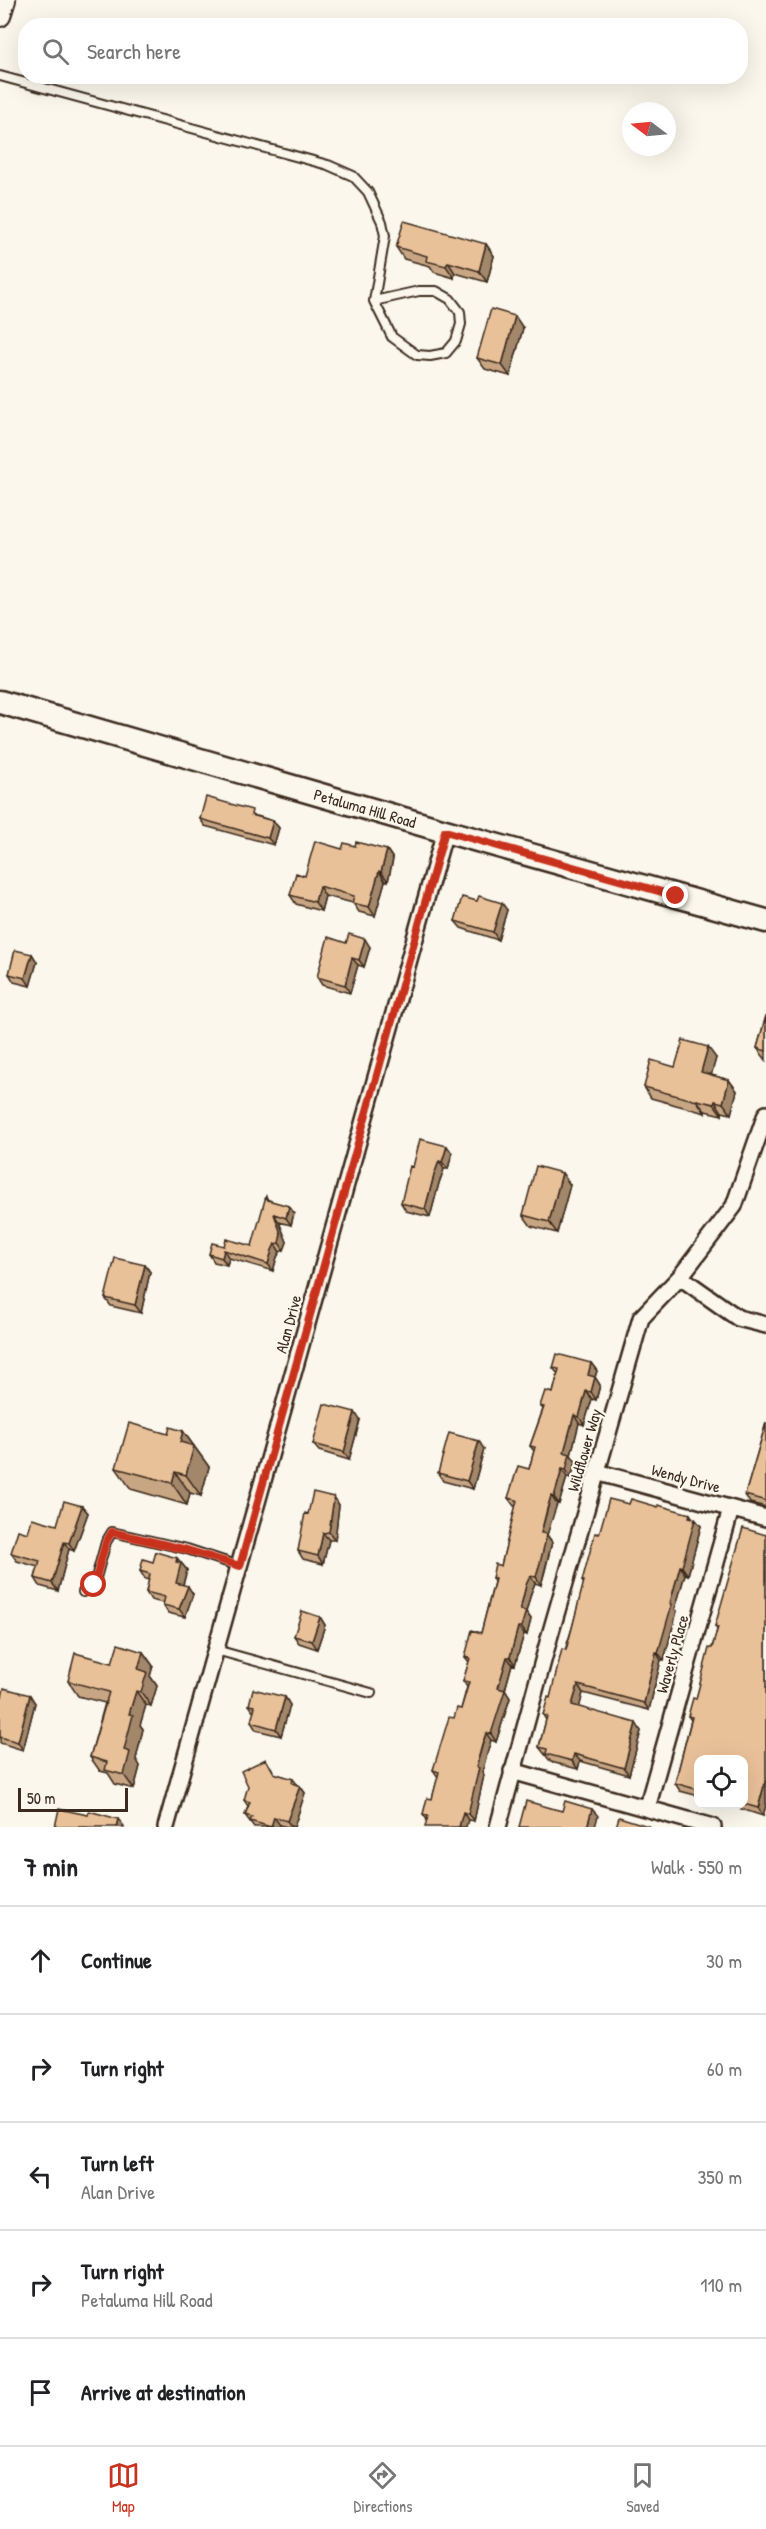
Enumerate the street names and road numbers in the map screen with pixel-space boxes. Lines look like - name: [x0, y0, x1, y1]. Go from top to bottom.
- street label: Petaluma Hill Road: [311, 783, 419, 833]
- street label: Alan Drive: [270, 1292, 306, 1356]
- street label: Wildflower Way: [562, 1406, 606, 1494]
- street label: Wendy Drive: [649, 1458, 723, 1498]
- street label: Waverly Place: [650, 1612, 694, 1696]

